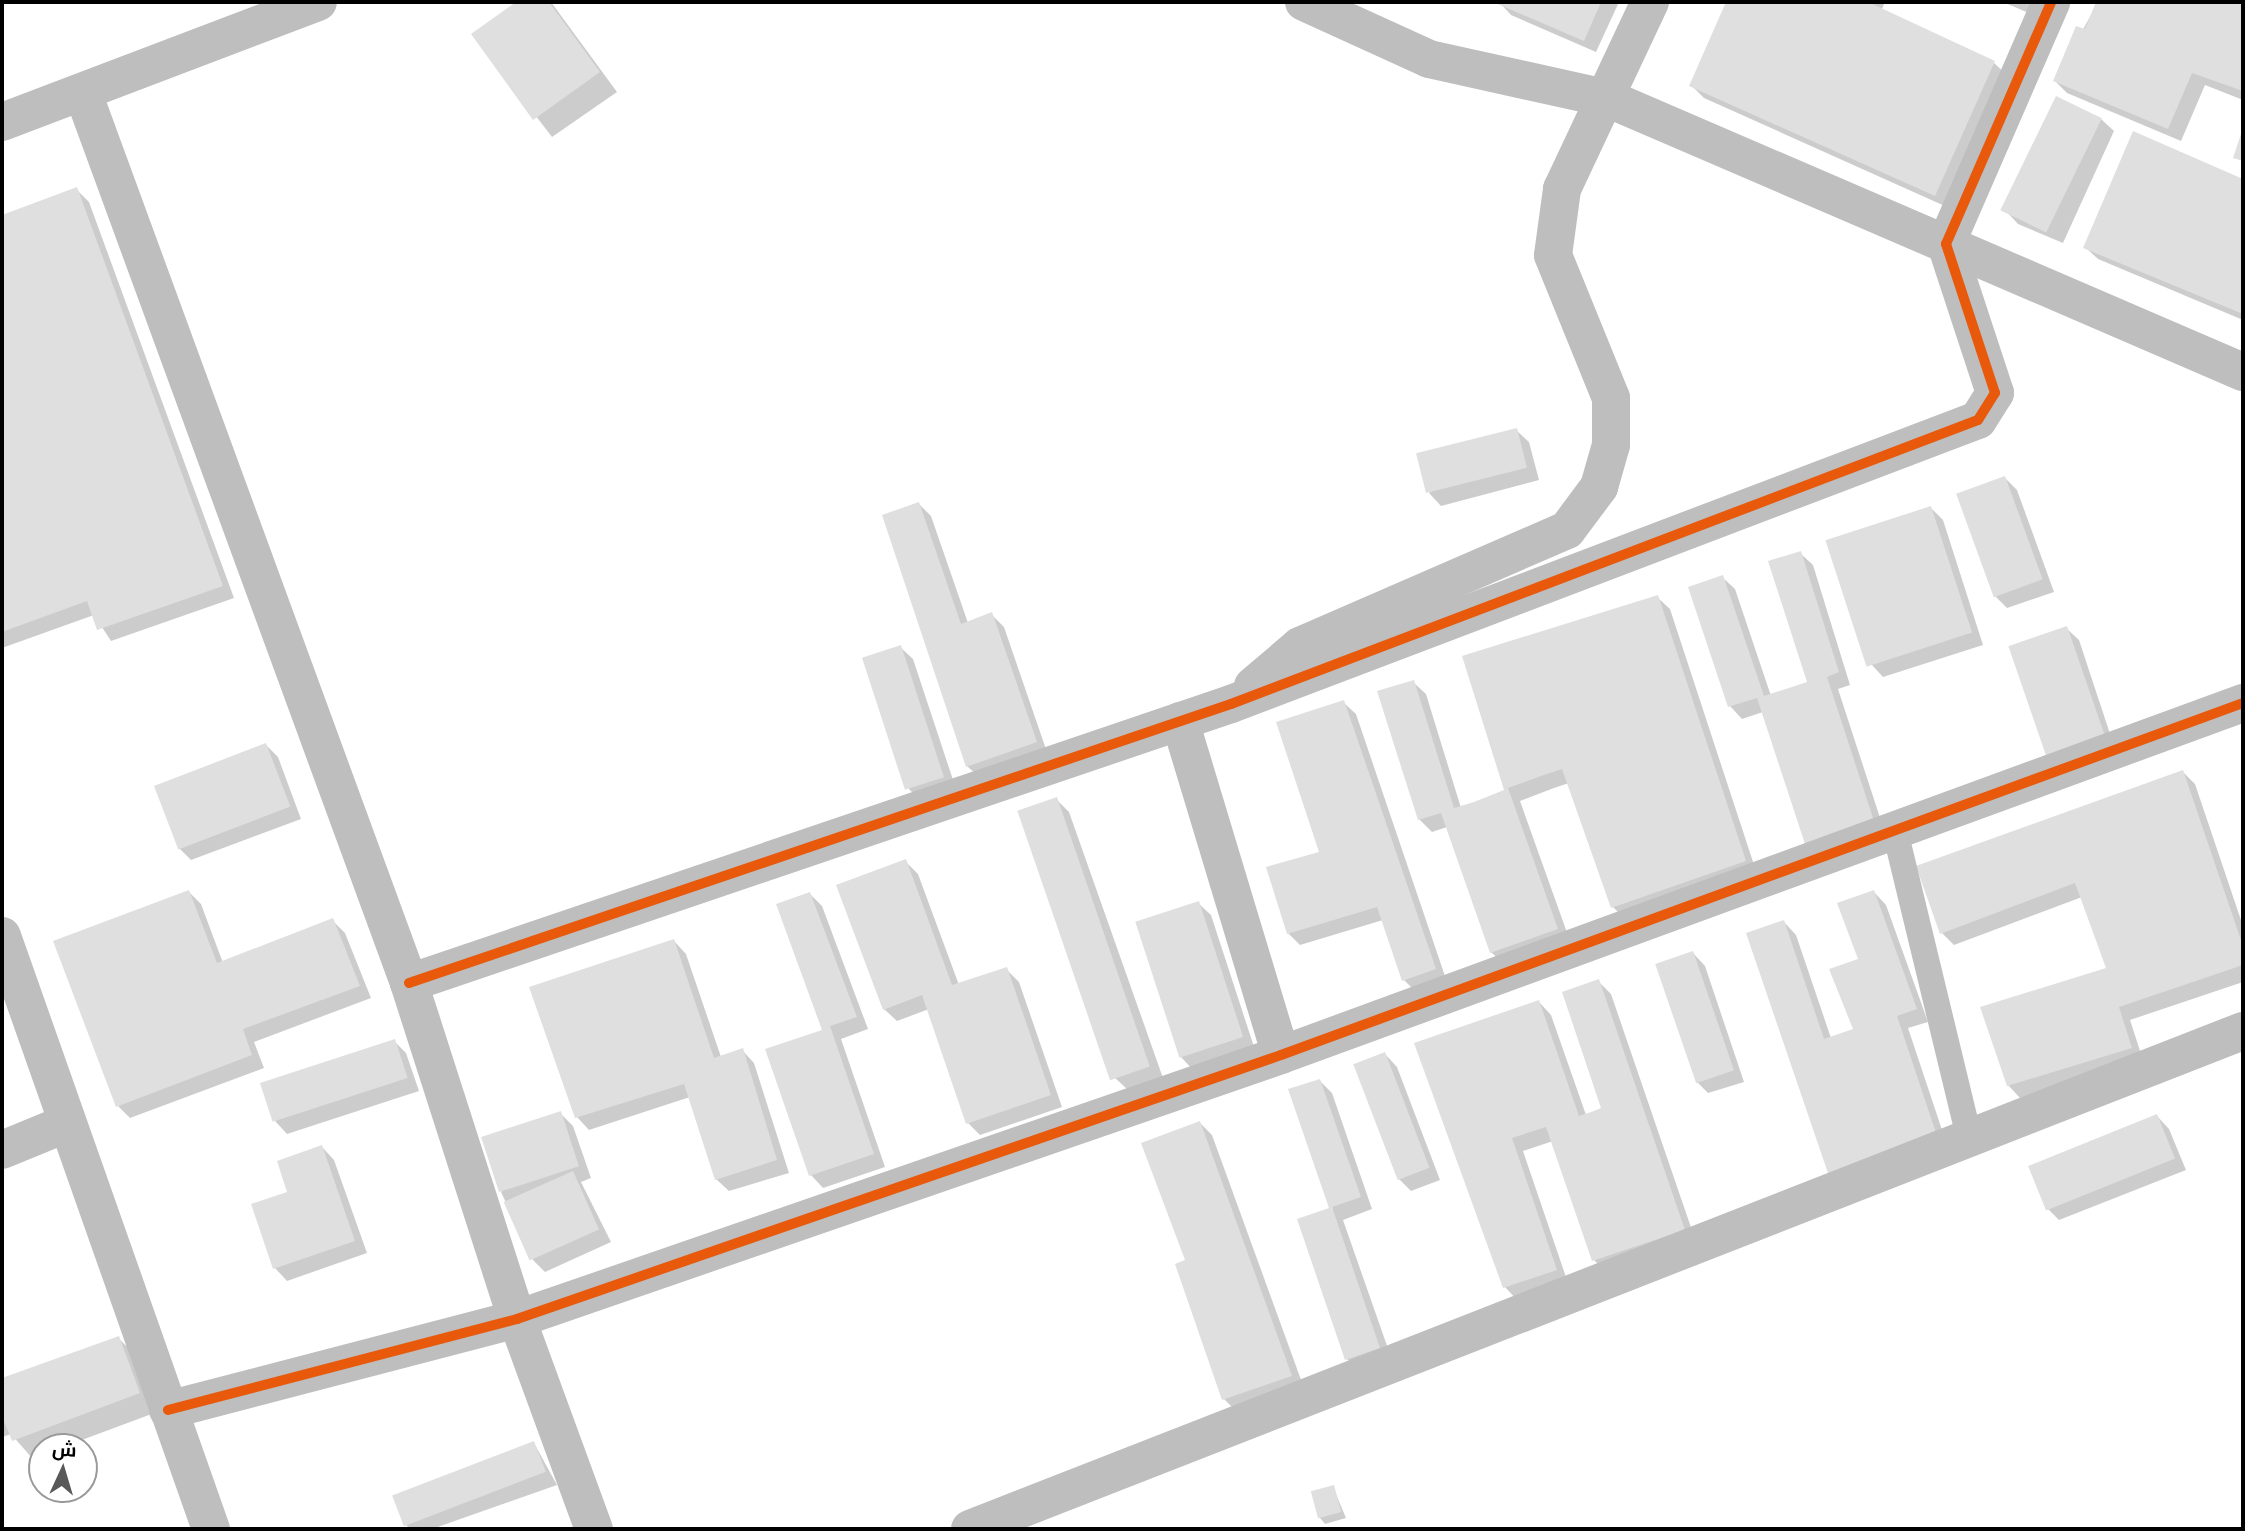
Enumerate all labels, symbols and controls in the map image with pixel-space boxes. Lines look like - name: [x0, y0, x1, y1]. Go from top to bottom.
- north arrow: [28, 1433, 98, 1503]
- text: ش: [51, 1437, 77, 1461]

